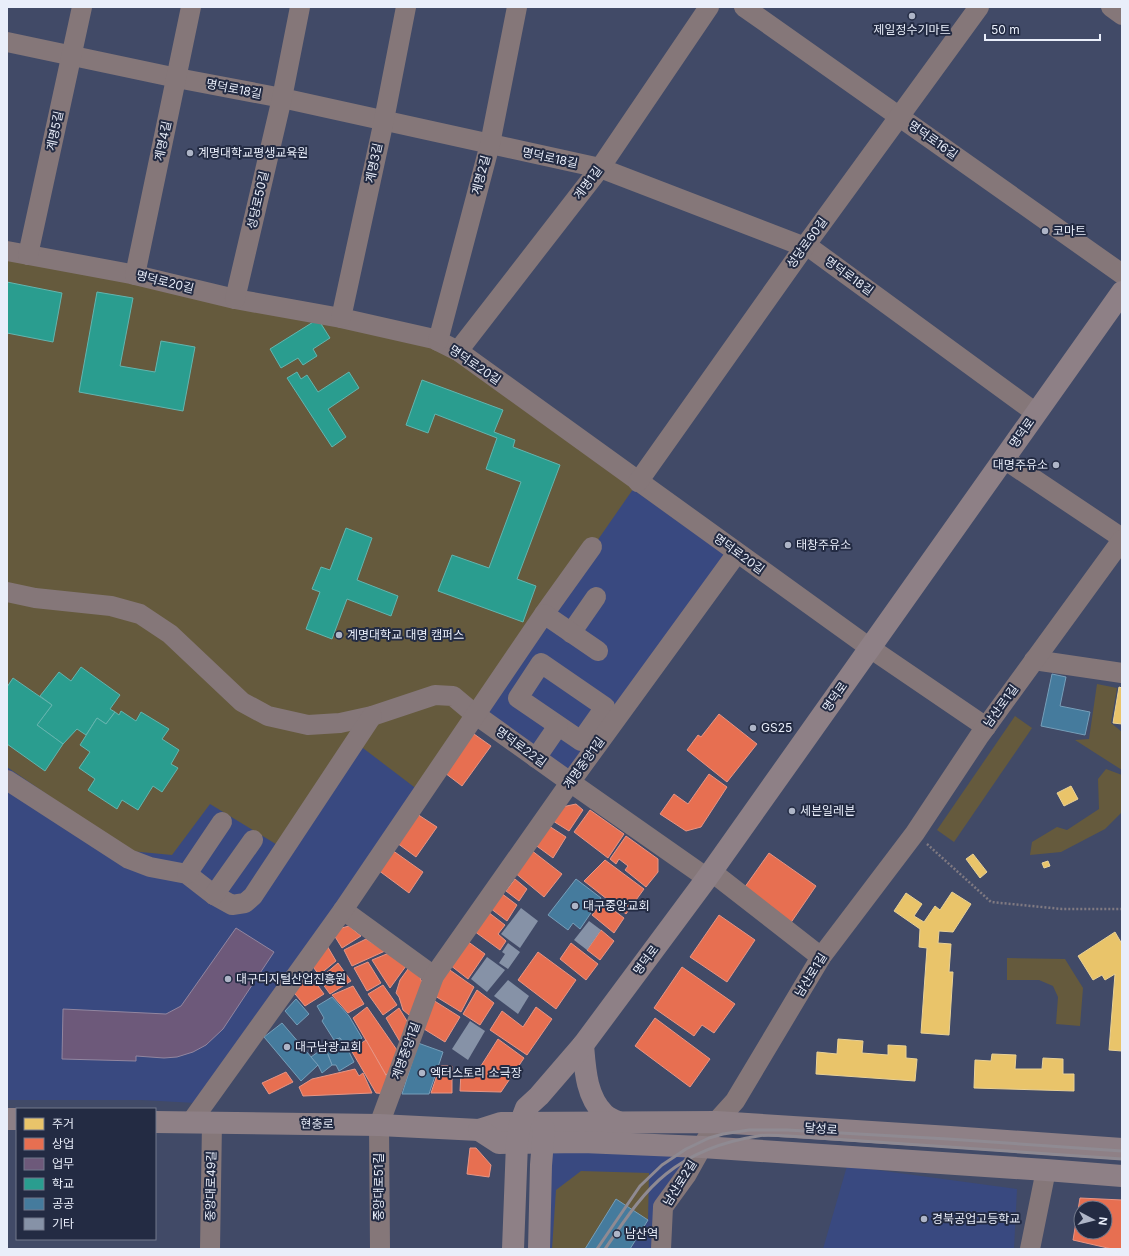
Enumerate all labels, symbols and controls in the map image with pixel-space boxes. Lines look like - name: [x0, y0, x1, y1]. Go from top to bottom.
- marker: 제일정수기마트: [907, 11, 917, 21]
- scale bar: [985, 16, 1100, 42]
- place label: 제일정수기마트: [873, 22, 951, 37]
- text: 50 m: [991, 22, 1020, 37]
- street label: 명덕로18길: [205, 76, 263, 101]
- street label: 계명5길: [43, 110, 66, 152]
- street label: 명덕로16길: [906, 117, 961, 162]
- street label: 계명4길: [151, 119, 174, 162]
- street label: 계명3길: [362, 142, 385, 184]
- street label: 명덕로18길: [521, 144, 579, 171]
- place label: 계명대학교평생교육원: [198, 145, 308, 160]
- marker: 계명대학교평생교육원: [185, 148, 195, 158]
- street label: 계명2길: [468, 153, 493, 196]
- street label: 계명1길: [570, 163, 605, 202]
- street label: 성당로50길: [244, 169, 271, 230]
- street label: 성당로60길: [783, 214, 830, 271]
- place label: 코마트: [1053, 223, 1086, 238]
- marker: 코마트: [1040, 226, 1050, 236]
- street label: 명덕로18길: [822, 253, 877, 298]
- street label: 명덕로20길: [135, 267, 196, 296]
- street label: 명덕로20길: [447, 342, 504, 387]
- street label: 명덕로: [1006, 415, 1037, 451]
- place label: 대명주유소: [993, 457, 1048, 472]
- marker: 대명주유소: [1051, 460, 1061, 470]
- street label: 명덕로20길: [711, 530, 768, 577]
- place label: 태창주유소: [796, 537, 851, 552]
- marker: 태창주유소: [783, 540, 793, 550]
- place label: 계명대학교 대명 캠퍼스: [347, 627, 464, 642]
- marker: 계명대학교 대명 캠퍼스: [334, 630, 344, 640]
- street label: 명덕로: [819, 679, 850, 715]
- street label: 남산로1길: [980, 681, 1021, 730]
- place label: GS25: [761, 720, 792, 735]
- street label: 명덕로22길: [493, 723, 549, 770]
- marker: GS25: [748, 723, 758, 733]
- street label: 계명중앙1길: [560, 734, 607, 791]
- place label: 세븐일레븐: [800, 803, 855, 818]
- marker: 세븐일레븐: [787, 806, 797, 816]
- place label: 대구중앙교회: [583, 898, 649, 913]
- marker: 대구중앙교회: [570, 901, 580, 911]
- street label: 명덕로: [630, 942, 662, 977]
- street label: 남산로1길: [791, 950, 830, 1000]
- place label: 대구디지털산업진흥원: [236, 971, 346, 986]
- marker: 대구디지털산업진흥원: [223, 974, 233, 984]
- street label: 계명중앙1길: [388, 1020, 423, 1082]
- place label: 대구남광교회: [295, 1039, 361, 1054]
- marker: 대구남광교회: [282, 1042, 292, 1052]
- place label: 엑터스토리 소극장: [430, 1065, 522, 1080]
- marker: 엑터스토리 소극장: [417, 1068, 427, 1078]
- legend: [16, 1108, 156, 1240]
- text: 주거: [52, 1116, 74, 1131]
- street label: 현충로: [300, 1116, 334, 1131]
- street label: 달성로: [804, 1120, 838, 1137]
- text: 상업: [52, 1136, 74, 1151]
- street label: 중앙대로49길: [202, 1151, 219, 1221]
- street label: 중앙대로51길: [371, 1153, 386, 1221]
- text: 업무: [52, 1156, 74, 1171]
- street label: 남산로2길: [660, 1157, 700, 1209]
- text: 학교: [52, 1176, 74, 1191]
- text: 공공: [52, 1196, 74, 1211]
- north arrow: [1073, 1200, 1113, 1240]
- place label: 경북공업고등학교: [932, 1211, 1020, 1226]
- marker: 경북공업고등학교: [919, 1214, 929, 1224]
- text: 기타: [52, 1216, 74, 1231]
- text: N: [1095, 1216, 1110, 1226]
- place label: 남산역: [625, 1226, 658, 1241]
- marker: 남산역: [612, 1229, 622, 1239]

